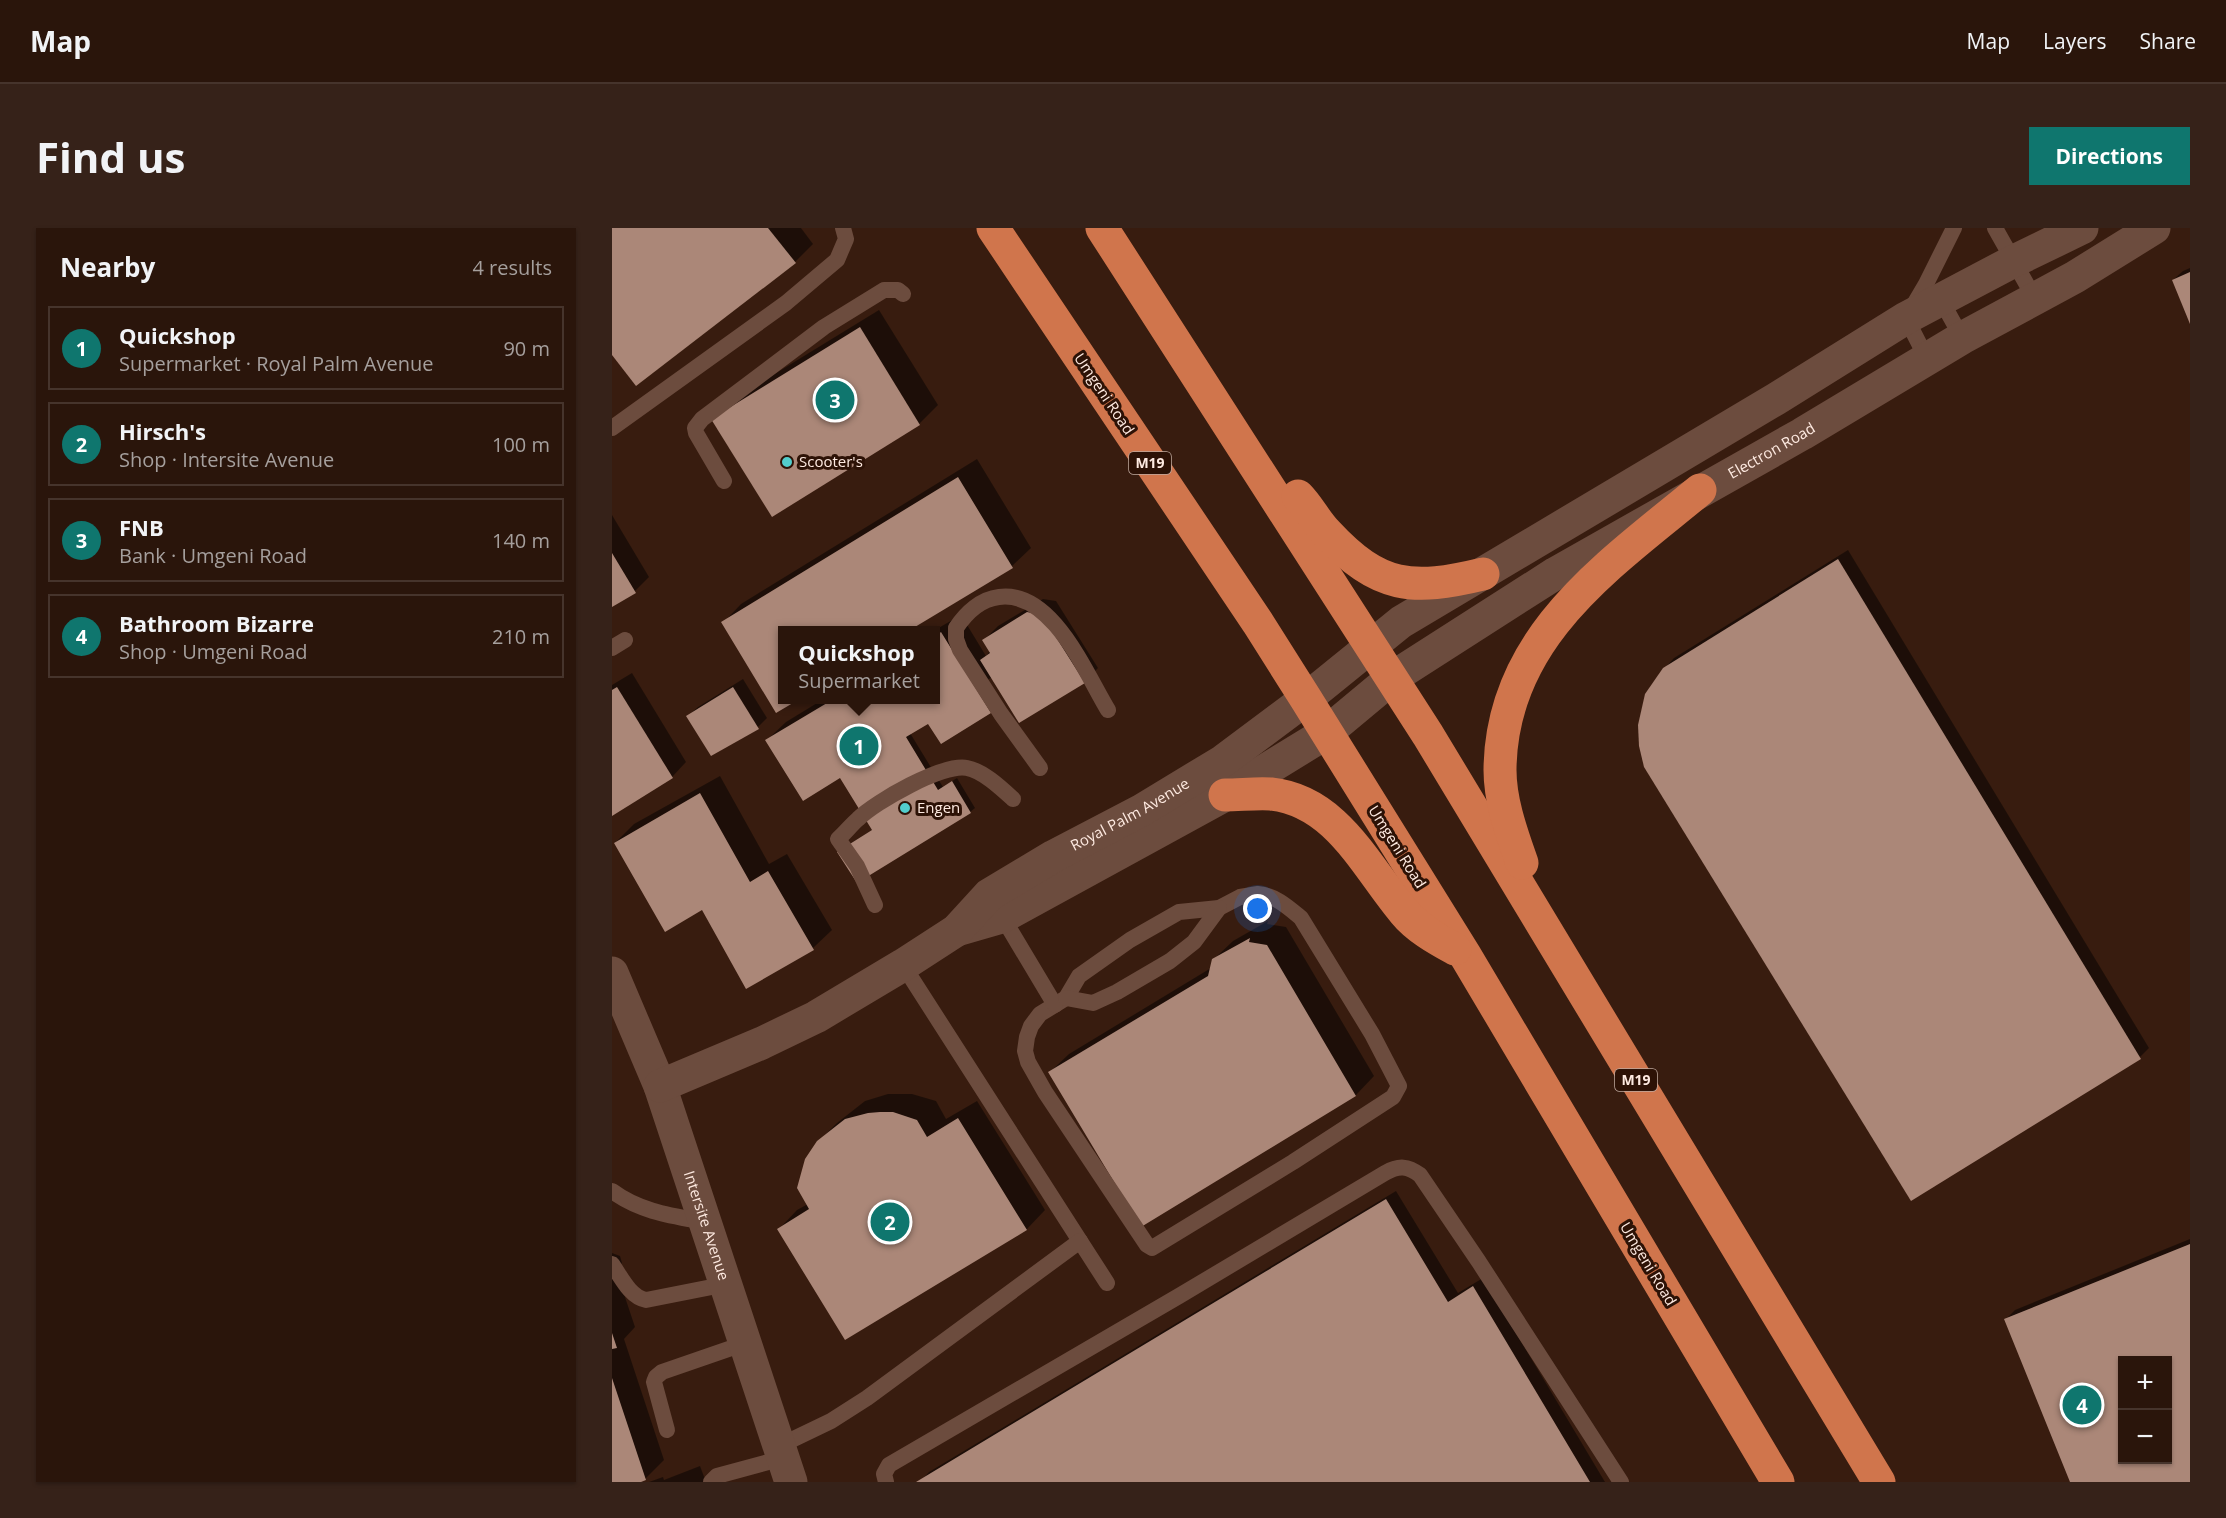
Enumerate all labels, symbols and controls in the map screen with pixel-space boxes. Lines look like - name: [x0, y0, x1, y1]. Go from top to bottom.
- text: Map: [30, 22, 91, 60]
- text: Map: [1967, 27, 2010, 55]
- text: Layers: [2043, 27, 2107, 55]
- text: Share: [2140, 27, 2196, 55]
- button: Directions: [2029, 127, 2190, 185]
- text: Find us: [36, 128, 185, 185]
- text: Nearby: [60, 249, 155, 285]
- text: 4 results: [472, 254, 552, 281]
- text: Quickshop: [119, 320, 236, 350]
- text: 1: [76, 335, 87, 362]
- text: 90 m: [503, 335, 550, 362]
- street label: Umgeni Road: [1070, 349, 1139, 438]
- text: Supermarket · Royal Palm Avenue: [119, 350, 433, 377]
- pin: 3: [816, 378, 854, 423]
- text: Hirsch's: [119, 416, 206, 446]
- street label: Electron Road: [1724, 417, 1819, 483]
- text: 2: [76, 431, 87, 458]
- text: 100 m: [492, 431, 550, 458]
- text: Shop · Intersite Avenue: [119, 446, 334, 473]
- place label: Scooter's: [799, 451, 863, 471]
- road number: M19: [1129, 452, 1171, 474]
- marker: Scooter's: [780, 455, 794, 469]
- text: FNB: [119, 512, 164, 542]
- text: 3: [76, 527, 87, 554]
- text: 140 m: [492, 527, 550, 554]
- text: Bank · Umgeni Road: [119, 542, 307, 569]
- text: Bathroom Bizarre: [119, 608, 314, 638]
- text: 4: [76, 623, 87, 650]
- text: 210 m: [492, 623, 550, 650]
- popup: [778, 626, 940, 704]
- text: Quickshop: [798, 637, 915, 667]
- text: Shop · Umgeni Road: [119, 638, 308, 665]
- text: Supermarket: [798, 667, 920, 694]
- pin: 1: [840, 724, 878, 768]
- street label: Royal Palm Avenue: [1067, 773, 1193, 855]
- place label: Engen: [917, 797, 960, 817]
- marker: Engen: [898, 801, 912, 815]
- street label: Umgeni Road: [1364, 801, 1431, 892]
- your location: [1243, 894, 1272, 923]
- road number: M19: [1615, 1069, 1657, 1091]
- street label: Intersite Avenue: [680, 1168, 735, 1283]
- pin: 2: [870, 1200, 910, 1244]
- street label: Umgeni Road: [1616, 1218, 1682, 1309]
- map controls: [2118, 1356, 2172, 1464]
- button: +: [2118, 1356, 2172, 1410]
- pin: 4: [2062, 1382, 2102, 1428]
- button: −: [2118, 1410, 2172, 1464]

